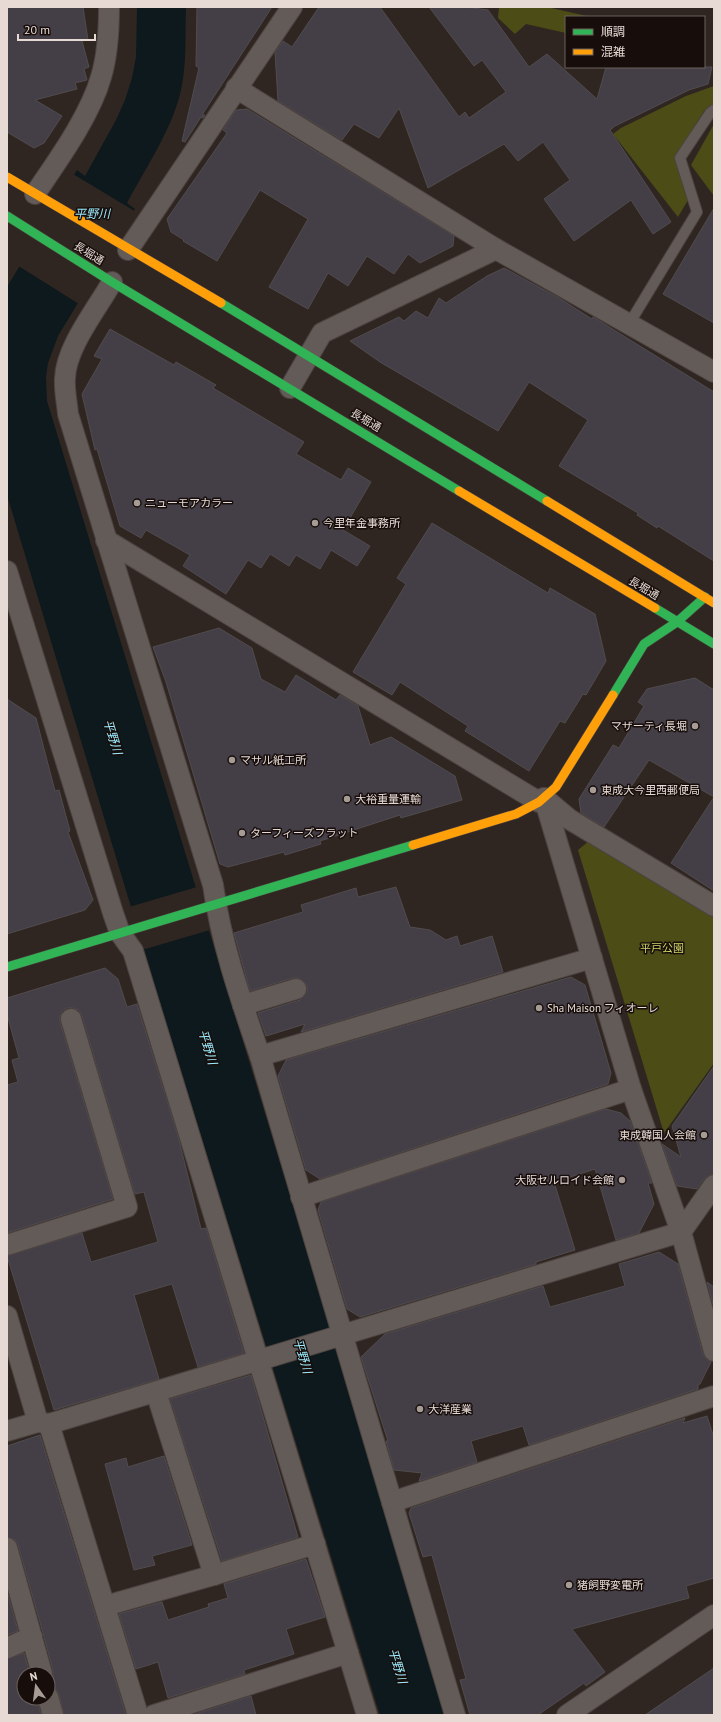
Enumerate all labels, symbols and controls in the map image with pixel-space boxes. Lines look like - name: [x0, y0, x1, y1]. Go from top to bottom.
- scale bar: [18, 16, 95, 42]
- legend: [565, 16, 705, 68]
- text: 20 m: [24, 22, 50, 37]
- text: 順調: [601, 24, 625, 39]
- text: 混雑: [601, 44, 625, 59]
- water label: 平野川: [74, 206, 112, 221]
- street label: 長堀通: [71, 238, 107, 268]
- street label: 長堀通: [348, 406, 384, 434]
- place label: ニューモアカラー: [145, 496, 233, 510]
- marker: ニューモアカラー: [132, 498, 142, 508]
- place label: 今里年金事務所: [323, 516, 401, 530]
- marker: 今里年金事務所: [310, 518, 320, 528]
- street label: 長堀通: [626, 574, 662, 602]
- water label: 平野川: [101, 718, 126, 758]
- place label: マザーティ長堀: [611, 719, 687, 733]
- marker: マザーティ長堀: [690, 721, 700, 731]
- place label: マサル紙工所: [240, 753, 307, 767]
- marker: マサル紙工所: [227, 755, 237, 765]
- place label: 東成大今里西郵便局: [601, 783, 700, 797]
- marker: 東成大今里西郵便局: [588, 785, 598, 795]
- place label: 大裕重量運輸: [355, 792, 421, 806]
- marker: 大裕重量運輸: [342, 794, 352, 804]
- place label: ターフィーズフラット: [250, 826, 359, 840]
- marker: ターフィーズフラット: [237, 828, 247, 838]
- park label: 平戸公園: [640, 941, 684, 955]
- place label: Sha Maison フィオーレ: [547, 1001, 659, 1015]
- marker: Sha Maison フィオーレ: [534, 1003, 544, 1013]
- water label: 平野川: [196, 1028, 221, 1068]
- place label: 東成韓国人会館: [619, 1128, 696, 1142]
- marker: 東成韓国人会館: [699, 1130, 709, 1140]
- place label: 大阪セルロイド会館: [515, 1173, 614, 1187]
- marker: 大阪セルロイド会館: [617, 1175, 627, 1185]
- water label: 平野川: [291, 1337, 316, 1377]
- place label: 大洋産業: [428, 1402, 472, 1416]
- marker: 大洋産業: [415, 1404, 425, 1414]
- place label: 猪飼野変電所: [577, 1578, 644, 1592]
- marker: 猪飼野変電所: [564, 1580, 574, 1590]
- water label: 平野川: [386, 1647, 411, 1687]
- north arrow: [16, 1666, 56, 1706]
- text: N: [28, 1669, 39, 1684]

